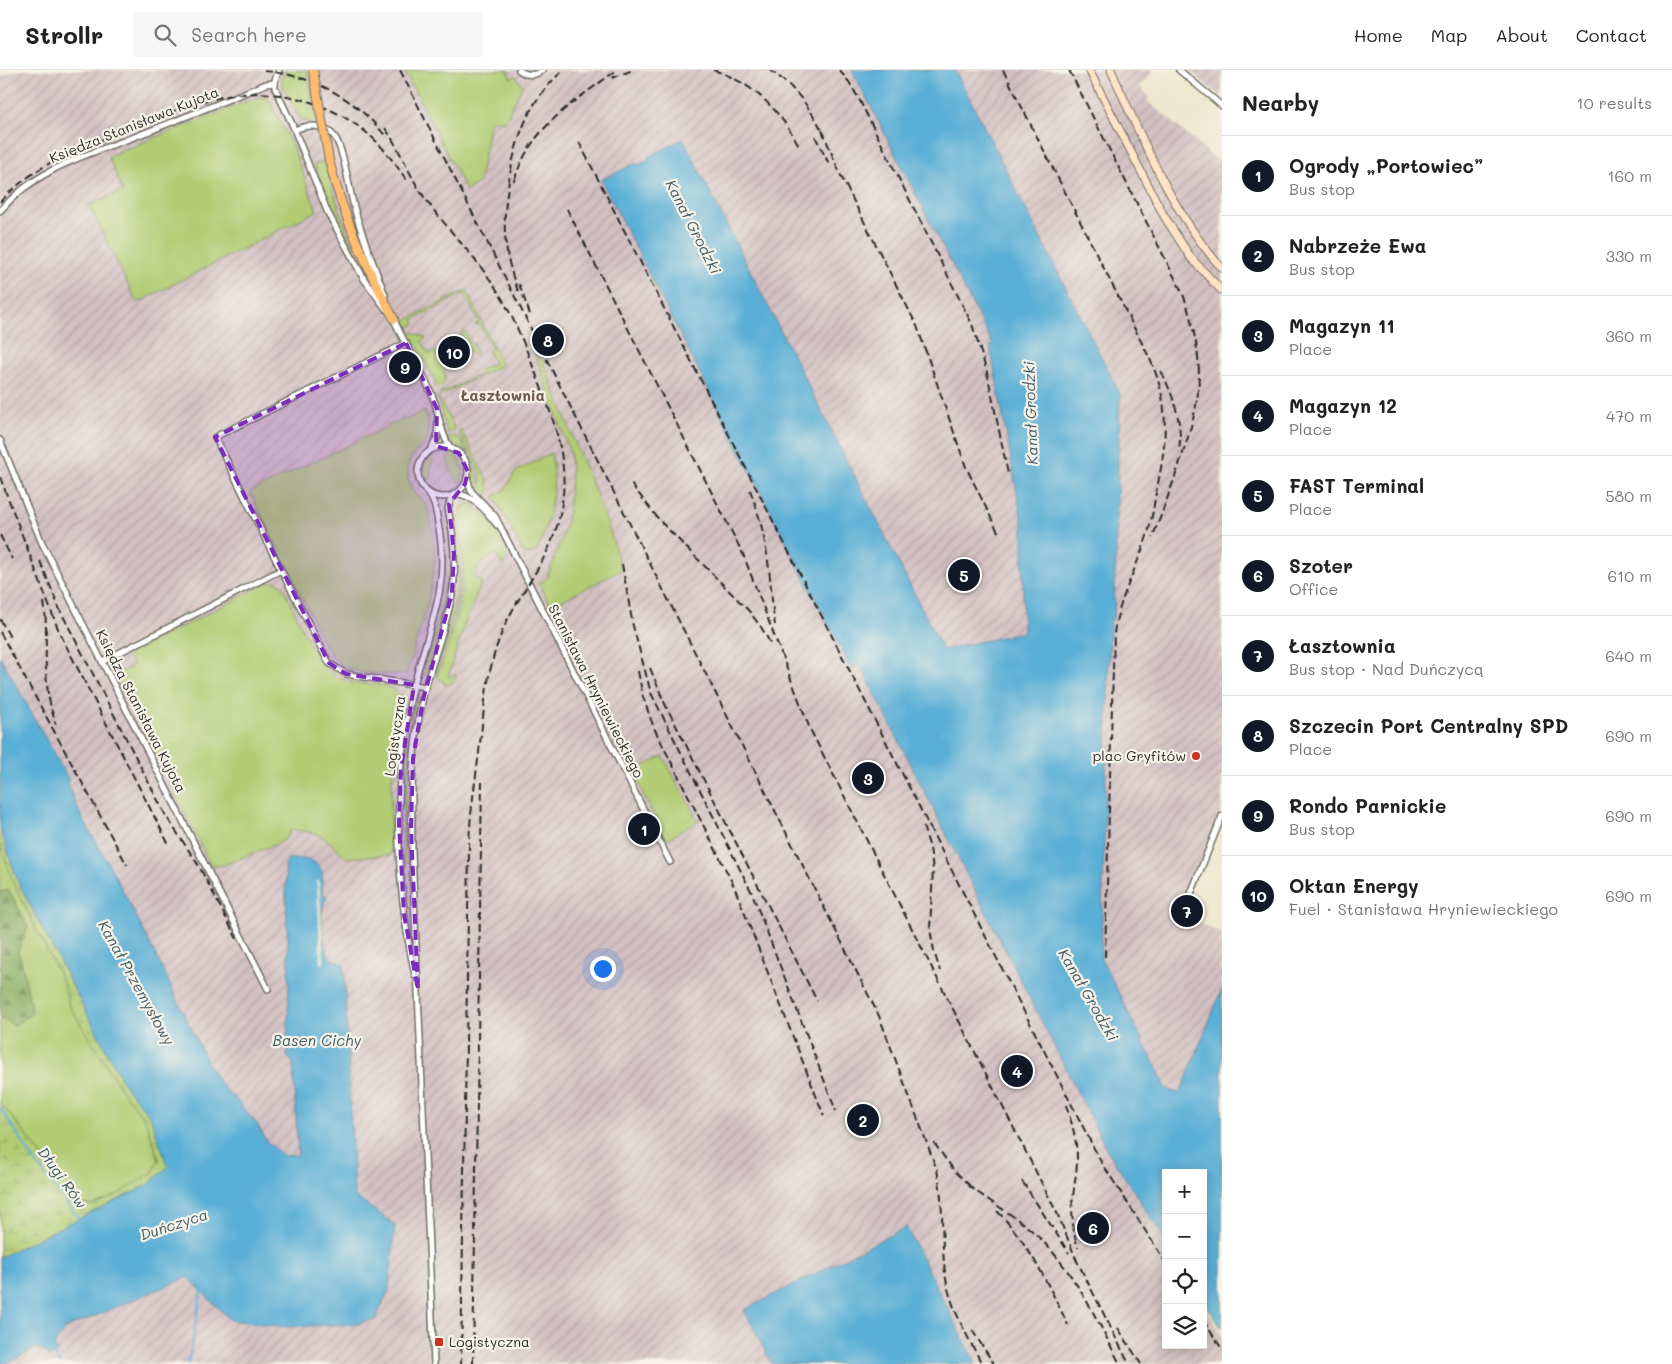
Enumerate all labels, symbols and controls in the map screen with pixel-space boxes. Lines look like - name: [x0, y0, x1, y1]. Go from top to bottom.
- search box: [133, 12, 483, 57]
- text: Strollr: [25, 19, 103, 50]
- icon: search: [151, 21, 179, 49]
- text: Search here: [191, 22, 307, 47]
- text: Home: [1354, 23, 1403, 47]
- text: Map: [1431, 23, 1467, 47]
- text: About: [1495, 23, 1548, 47]
- text: Contact: [1576, 23, 1647, 47]
- street label: Księdza Stanisława Kujota: [46, 82, 221, 167]
- text: Nearby: [1242, 89, 1319, 116]
- text: 10 results: [1577, 92, 1652, 113]
- text: Ogrody „Portowiec”: [1289, 153, 1483, 178]
- text: 1: [1254, 165, 1262, 186]
- text: 160 m: [1607, 165, 1652, 186]
- water label: Kanał Grodzki: [661, 176, 726, 278]
- text: Bus stop: [1289, 178, 1355, 199]
- text: Nabrzeże Ewa: [1289, 233, 1427, 258]
- text: 2: [1254, 245, 1262, 266]
- text: 330 m: [1606, 245, 1652, 266]
- text: Bus stop: [1289, 258, 1355, 279]
- text: Magazyn 11: [1289, 313, 1395, 338]
- pin: 8: [532, 321, 564, 359]
- text: 3: [1253, 325, 1263, 346]
- text: 360 m: [1605, 325, 1652, 346]
- pin: 10: [438, 333, 470, 371]
- text: Place: [1289, 338, 1332, 359]
- pin: 9: [389, 348, 421, 386]
- water label: Kanał Grodzki: [1018, 361, 1042, 465]
- district label: Łasztownia: [460, 385, 545, 405]
- text: Magazyn 12: [1289, 393, 1397, 418]
- text: 4: [1253, 405, 1263, 426]
- text: 470 m: [1606, 405, 1652, 426]
- text: Place: [1289, 418, 1332, 439]
- text: FAST Terminal: [1289, 473, 1424, 498]
- text: 5: [1253, 485, 1263, 506]
- text: 580 m: [1605, 485, 1652, 506]
- text: Place: [1289, 498, 1332, 519]
- text: Szoter: [1289, 553, 1353, 578]
- pin: 5: [948, 556, 980, 594]
- text: 6: [1253, 565, 1263, 586]
- text: 610 m: [1607, 565, 1652, 586]
- text: Office: [1289, 578, 1338, 599]
- street label: Stanisława Hryniewieckiego: [544, 601, 649, 781]
- street label: Księdza Stanisława Kujota: [92, 626, 191, 796]
- text: Łasztownia: [1289, 633, 1396, 658]
- text: 7: [1254, 645, 1262, 666]
- text: 640 m: [1605, 645, 1652, 666]
- text: Bus stop · Nad Duńczycą: [1289, 658, 1484, 679]
- street label: Logistyczna: [379, 695, 410, 777]
- text: Szczecin Port Centralny SPD: [1289, 713, 1568, 738]
- text: 8: [1253, 725, 1263, 746]
- text: 690 m: [1605, 725, 1652, 746]
- text: Place: [1289, 738, 1332, 759]
- place label: plac Gryfitów: [1093, 746, 1186, 765]
- marker: plac Gryfitów: [1190, 750, 1202, 762]
- pin: 3: [852, 759, 884, 797]
- text: Rondo Parnickie: [1289, 793, 1446, 818]
- text: 9: [1253, 805, 1263, 826]
- text: 690 m: [1605, 805, 1652, 826]
- pin: 1: [628, 810, 660, 848]
- text: Bus stop: [1289, 818, 1355, 839]
- text: Oktan Energy: [1289, 873, 1418, 898]
- text: 10: [1249, 885, 1267, 906]
- text: 690 m: [1605, 885, 1652, 906]
- pin: 7: [1171, 892, 1203, 930]
- text: Fuel · Stanisława Hryniewieckiego: [1289, 898, 1558, 919]
- water label: Kanał Przemysłowy: [94, 916, 180, 1049]
- water label: Kanał Grodzki: [1054, 945, 1124, 1045]
- your location: [590, 956, 616, 982]
- water label: Basen Cichy: [273, 1030, 362, 1050]
- pin: 4: [1001, 1052, 1033, 1090]
- pin: 2: [847, 1101, 879, 1139]
- water label: Długi Rów: [34, 1143, 92, 1212]
- map controls: [1162, 1169, 1207, 1349]
- button: +: [1162, 1169, 1207, 1214]
- water label: Duńczyca: [137, 1204, 210, 1244]
- pin: 6: [1077, 1209, 1109, 1247]
- button: −: [1162, 1214, 1207, 1259]
- button: locate: [1162, 1259, 1207, 1304]
- button: layers: [1162, 1304, 1207, 1349]
- place label: Logistyczna: [449, 1332, 530, 1351]
- marker: Logistyczna: [433, 1336, 445, 1348]

